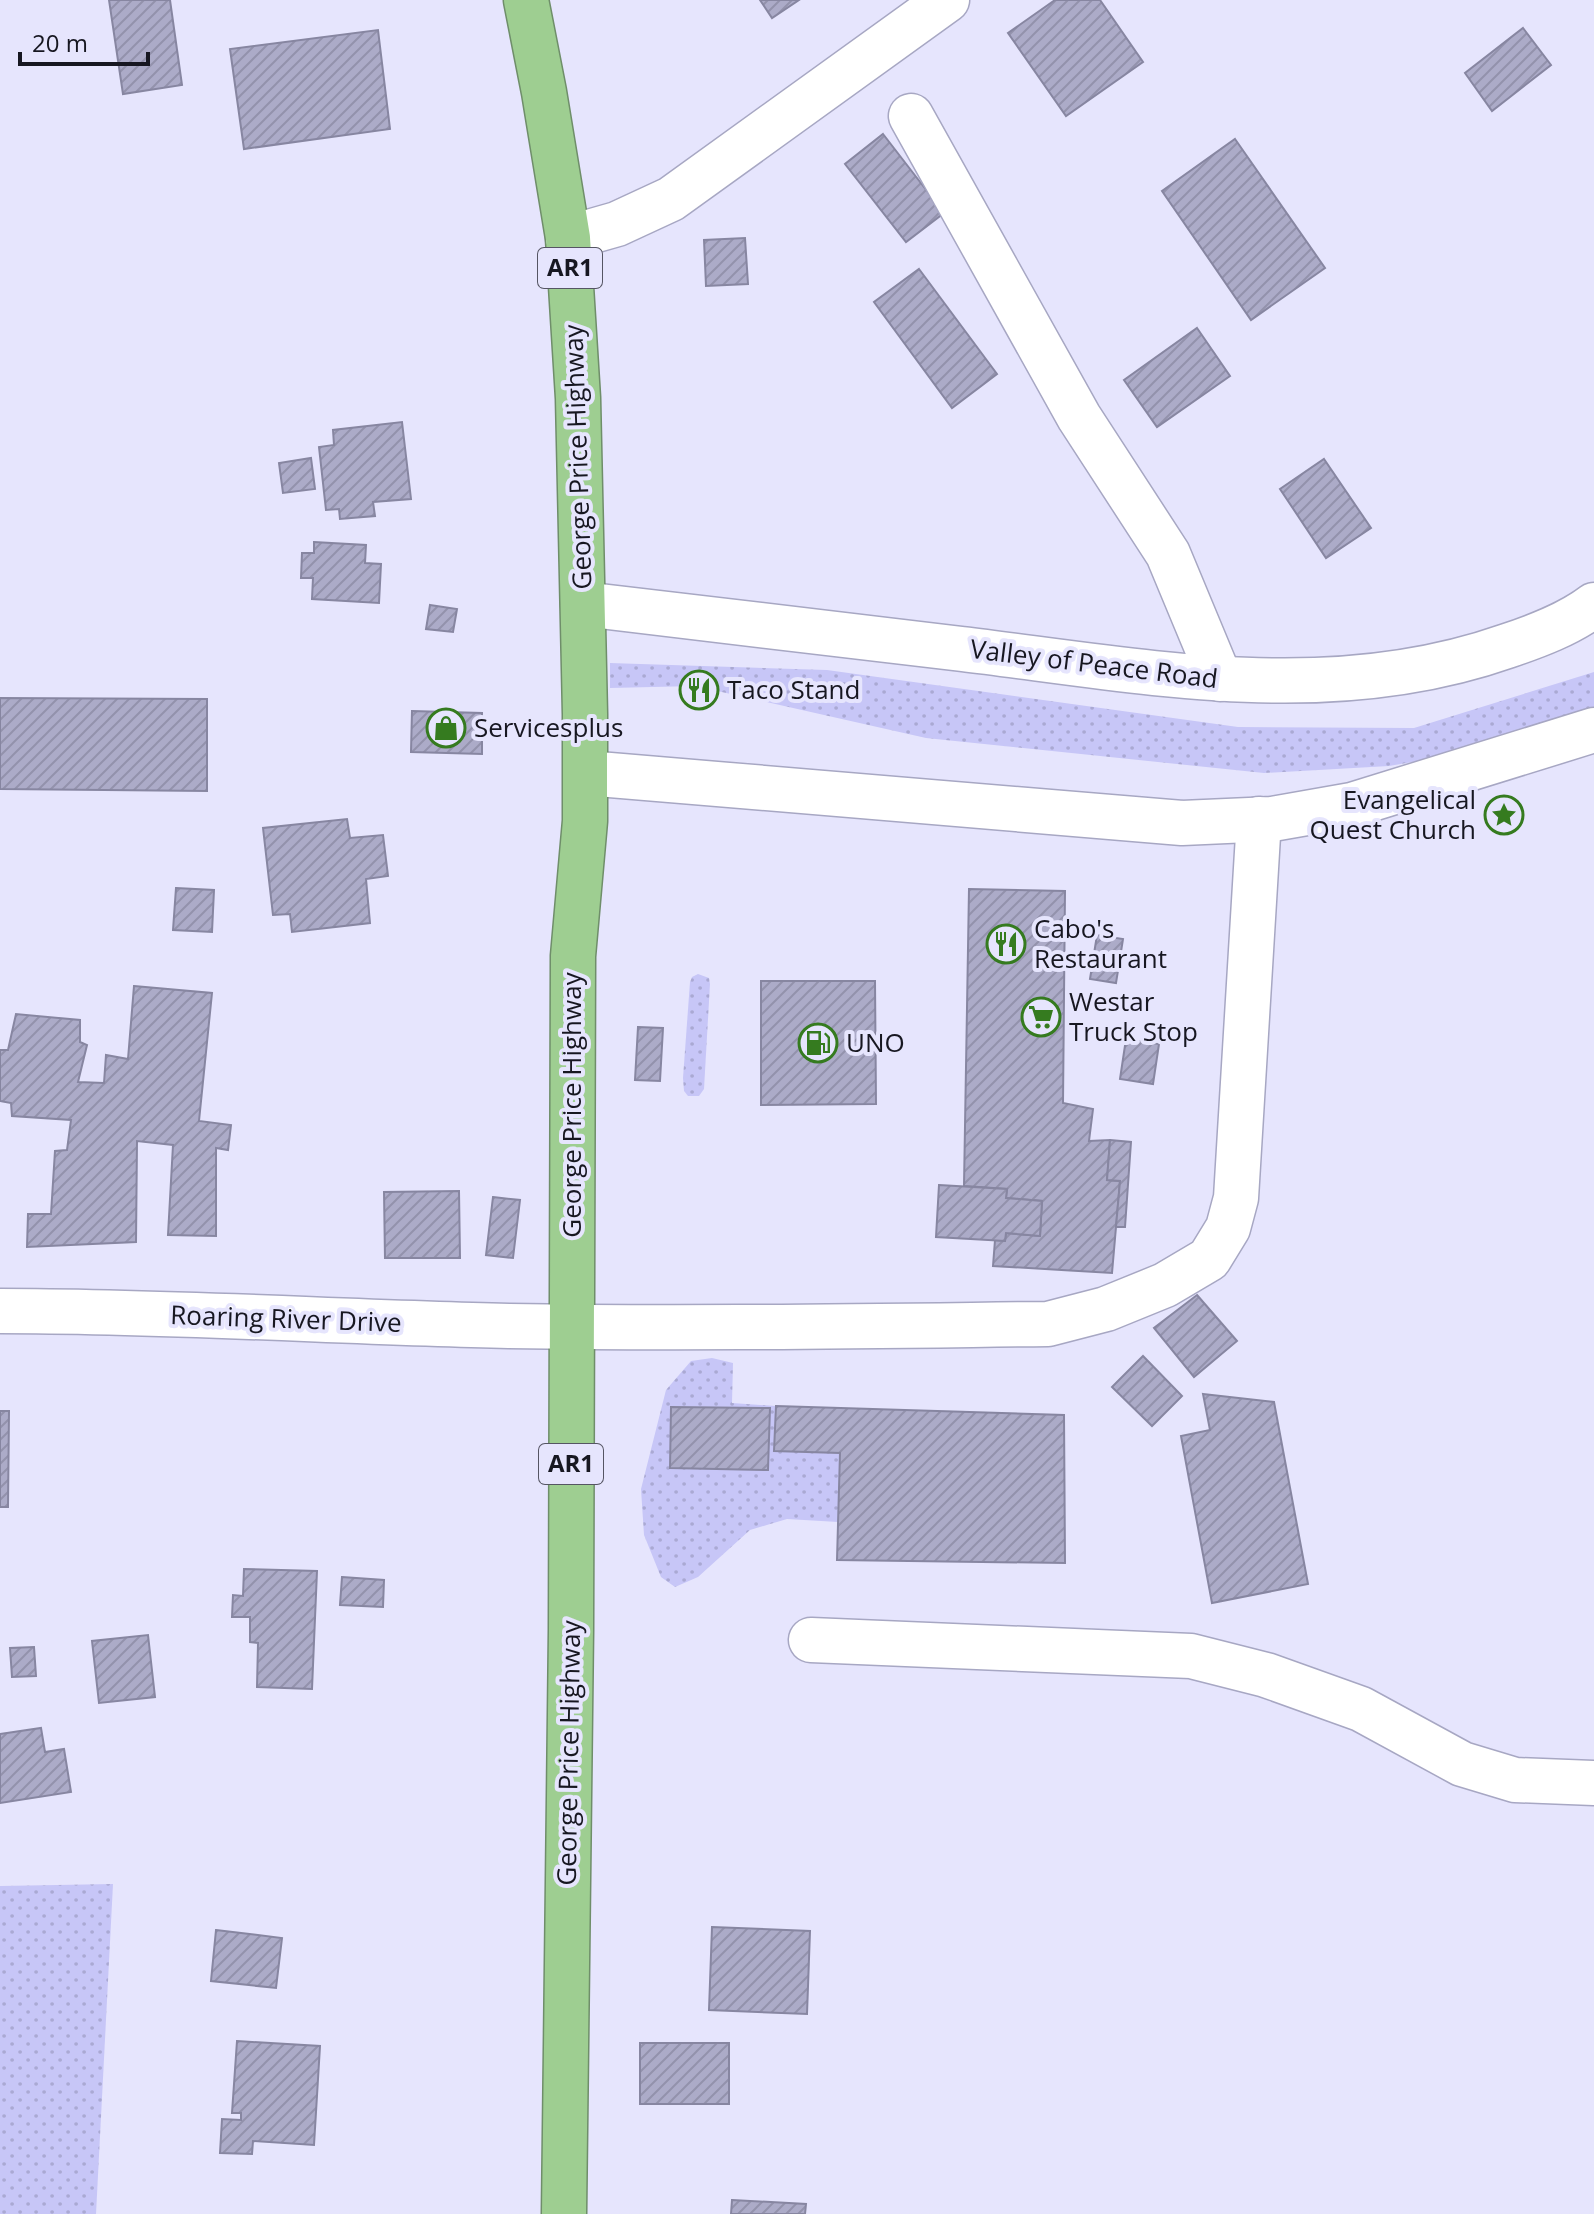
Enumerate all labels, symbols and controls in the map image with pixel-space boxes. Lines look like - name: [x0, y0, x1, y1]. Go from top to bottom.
- scale bar: [20, 16, 148, 66]
- text: 20 m: [32, 26, 88, 59]
- road number: AR1: [538, 248, 602, 288]
- street label: George Price Highway: [554, 323, 600, 590]
- street label: Valley of Peace Road: [968, 630, 1220, 696]
- restaurant icon: Taco Stand: [678, 669, 720, 711]
- place label: Taco Stand: [727, 671, 860, 707]
- shop icon: Servicesplus: [425, 707, 467, 749]
- place label: Servicesplus: [474, 709, 623, 745]
- place label: Evangelical Quest Church: [1310, 781, 1476, 847]
- place icon: Evangelical Quest Church: [1483, 794, 1525, 836]
- place label: Cabo's Restaurant: [1034, 910, 1167, 976]
- restaurant icon: Cabo's Restaurant: [985, 923, 1027, 965]
- street label: George Price Highway: [553, 971, 589, 1238]
- place label: Westar Truck Stop: [1069, 983, 1198, 1049]
- supermarket icon: Westar Truck Stop: [1020, 996, 1062, 1038]
- fuel station icon: UNO: [797, 1022, 839, 1064]
- place label: UNO: [846, 1024, 905, 1060]
- street label: Roaring River Drive: [170, 1296, 402, 1340]
- road number: AR1: [539, 1444, 603, 1484]
- street label: George Price Highway: [548, 1619, 588, 1886]

